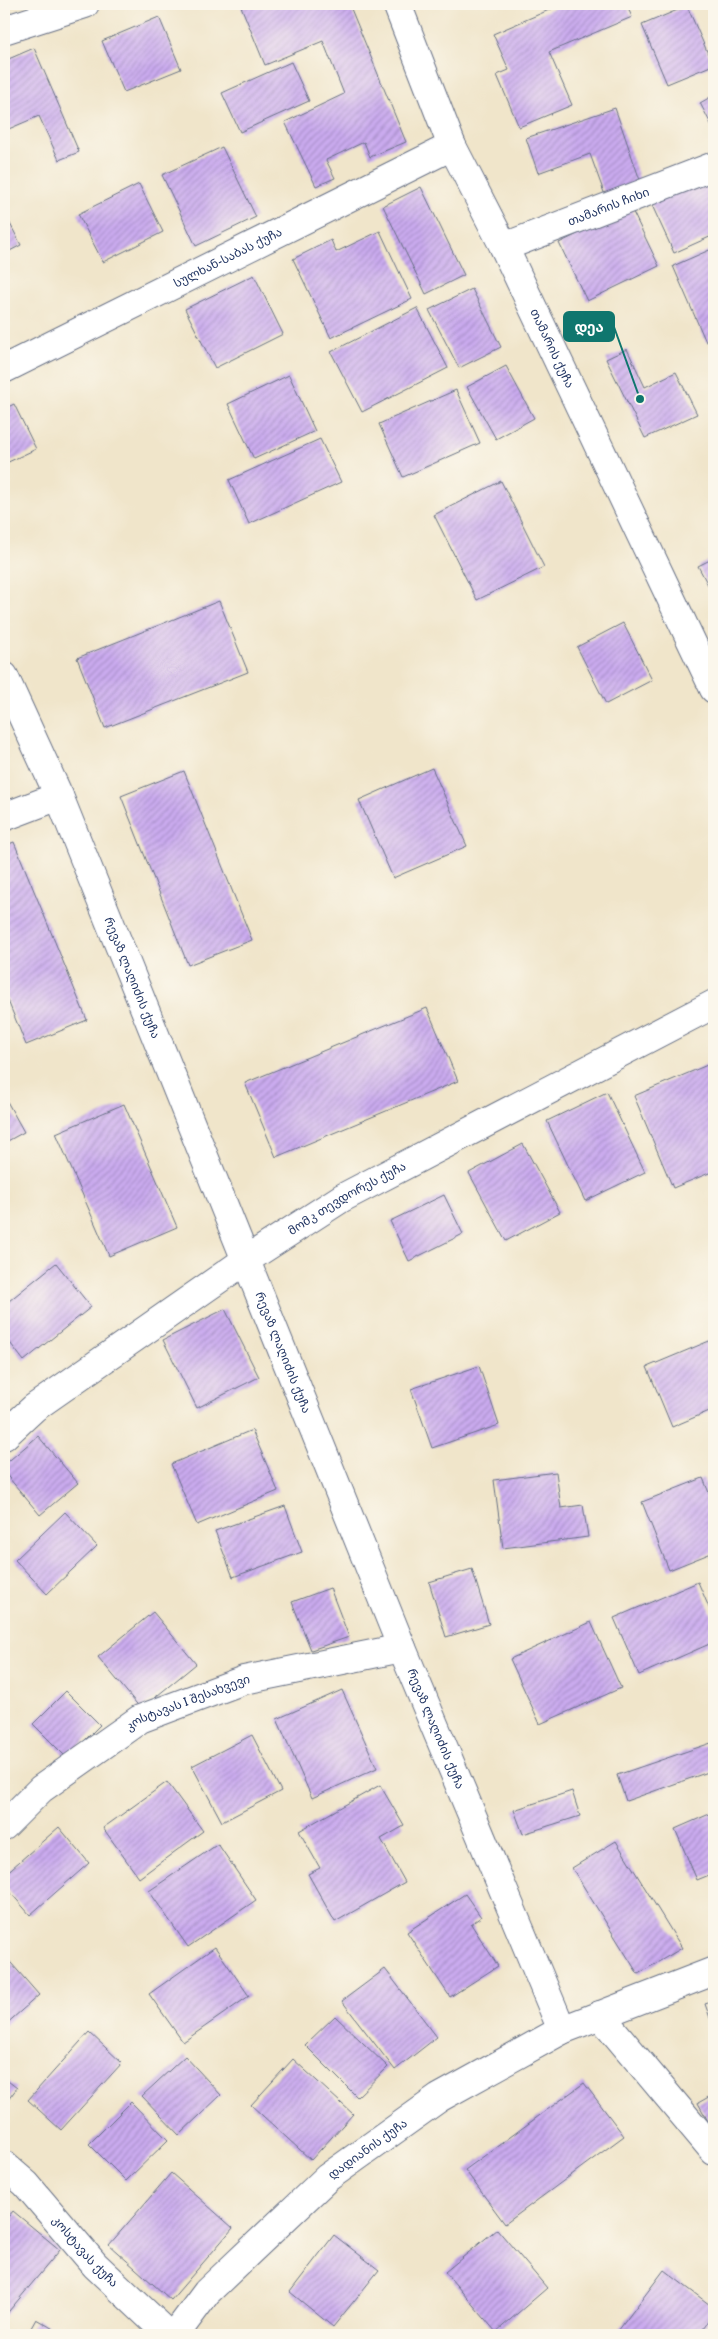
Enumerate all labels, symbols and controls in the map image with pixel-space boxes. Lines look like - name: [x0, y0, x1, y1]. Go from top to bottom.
- street label: თამარის ჩიხი: [566, 185, 652, 230]
- street label: სულხან-საბას ქუჩა: [171, 225, 285, 291]
- street label: თამარის ქუჩა: [526, 306, 577, 391]
- callout: დეა: [564, 312, 614, 341]
- text: დეა: [574, 319, 604, 336]
- street label: რევაზ ლაღიძის ქუჩა: [101, 915, 163, 1041]
- street label: მომკ თევდორეს ქუჩა: [285, 1159, 409, 1239]
- street label: რევაზ ლაღიძის ქუჩა: [252, 1290, 314, 1416]
- street label: რევაზ ლაღიძის ქუჩა: [403, 1666, 467, 1791]
- street label: კოსტავას I შესახვევი: [123, 1672, 251, 1735]
- street label: დადიანის ქუჩა: [325, 2116, 410, 2183]
- street label: კოსტავას ქუჩა: [49, 2213, 121, 2291]

